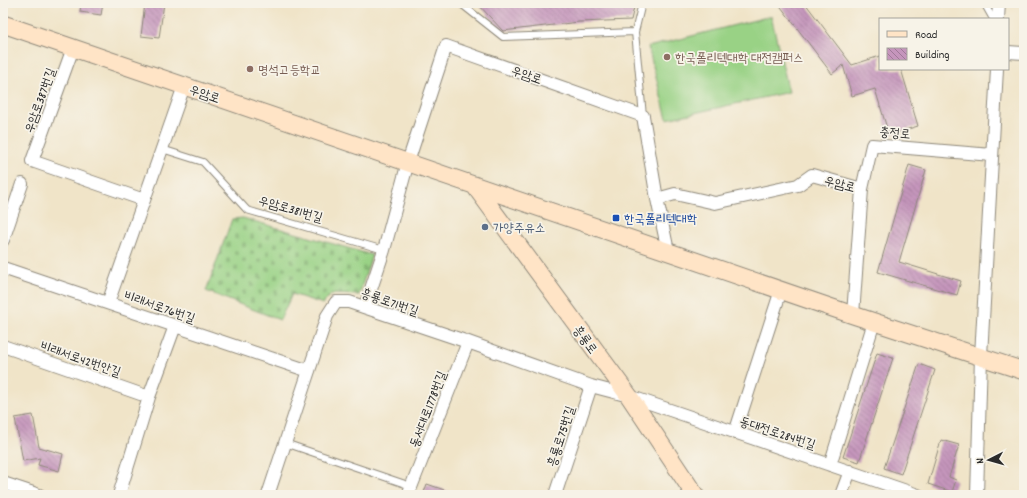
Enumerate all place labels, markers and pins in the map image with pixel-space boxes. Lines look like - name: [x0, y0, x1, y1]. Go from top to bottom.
- place label: 한국폴리텍대학 대전캠퍼스: [675, 50, 804, 69]
- marker: 한국폴리텍대학 대전캠퍼스: [662, 52, 672, 62]
- place label: 명석고등학교: [258, 62, 321, 81]
- marker: 명석고등학교: [245, 64, 255, 74]
- place label: 한국폴리텍대학: [624, 211, 697, 230]
- marker: 한국폴리텍대학: [611, 213, 621, 223]
- place label: 가양주유소: [493, 220, 545, 239]
- marker: 가양주유소: [480, 222, 490, 232]

